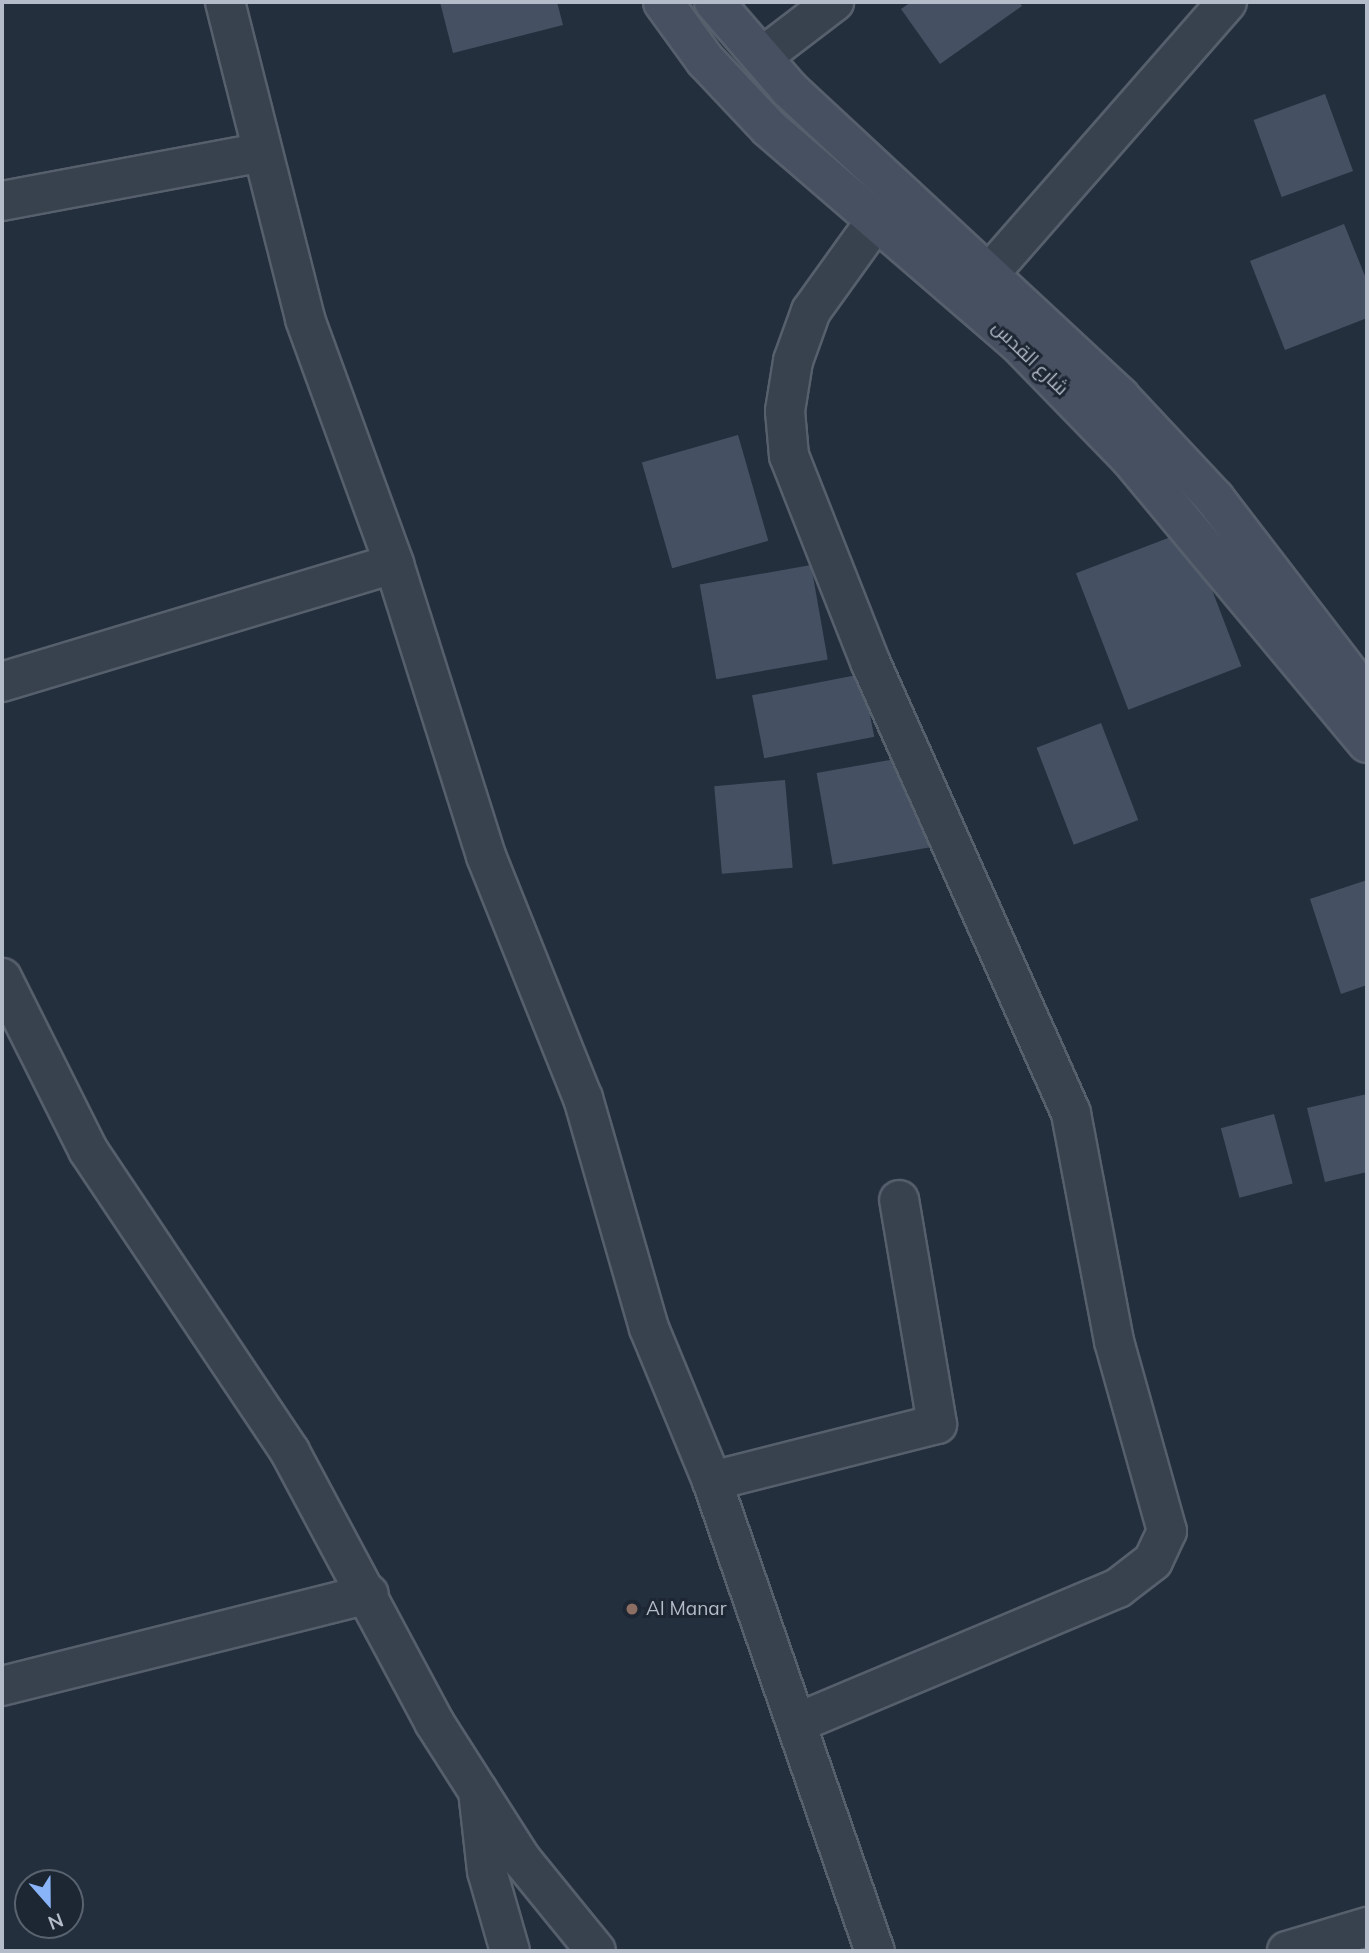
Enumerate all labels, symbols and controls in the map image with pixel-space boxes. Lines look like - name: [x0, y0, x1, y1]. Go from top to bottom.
- street label: شارع القدس: [987, 316, 1073, 400]
- place label: Al Manar: [646, 1598, 727, 1620]
- marker: Al Manar: [624, 1601, 640, 1617]
- north arrow: [14, 1869, 84, 1939]
- text: N: [45, 1908, 67, 1936]

